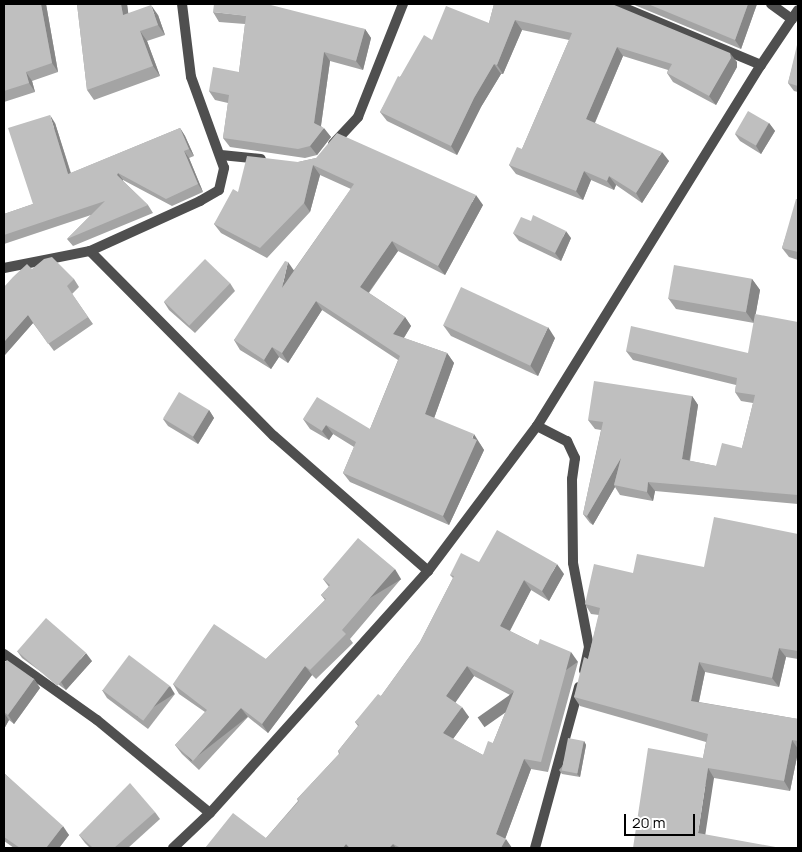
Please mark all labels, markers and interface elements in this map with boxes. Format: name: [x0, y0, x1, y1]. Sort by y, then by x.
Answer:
scale bar: [627, 804, 698, 836]
text: 20 m: [632, 812, 665, 833]

